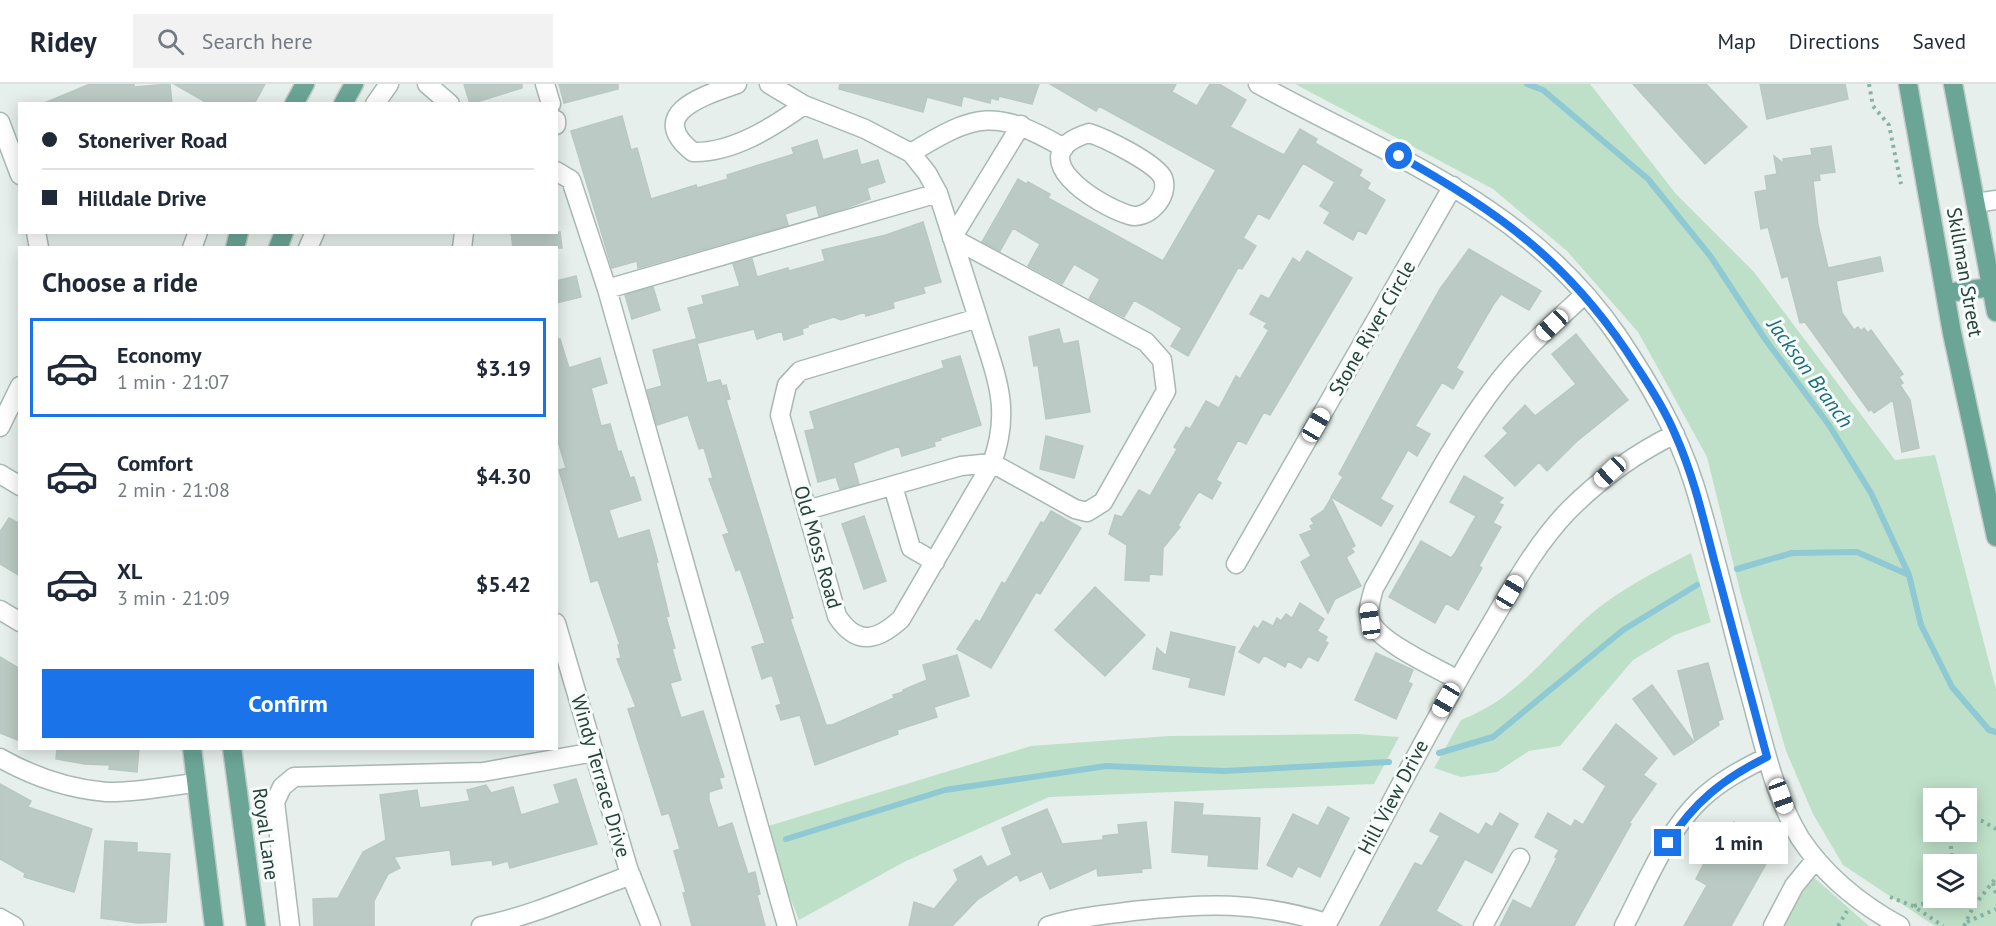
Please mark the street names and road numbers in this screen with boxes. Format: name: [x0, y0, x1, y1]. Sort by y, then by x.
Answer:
street label: Skillman Street: [1941, 205, 1989, 339]
street label: Stone River Circle: [1323, 256, 1421, 400]
street label: Old Moss Road: [788, 483, 848, 611]
street label: Windy Terrace Drive: [565, 692, 637, 860]
street label: Hill View Drive: [1352, 735, 1434, 859]
street label: Royal Lane: [247, 786, 285, 882]

